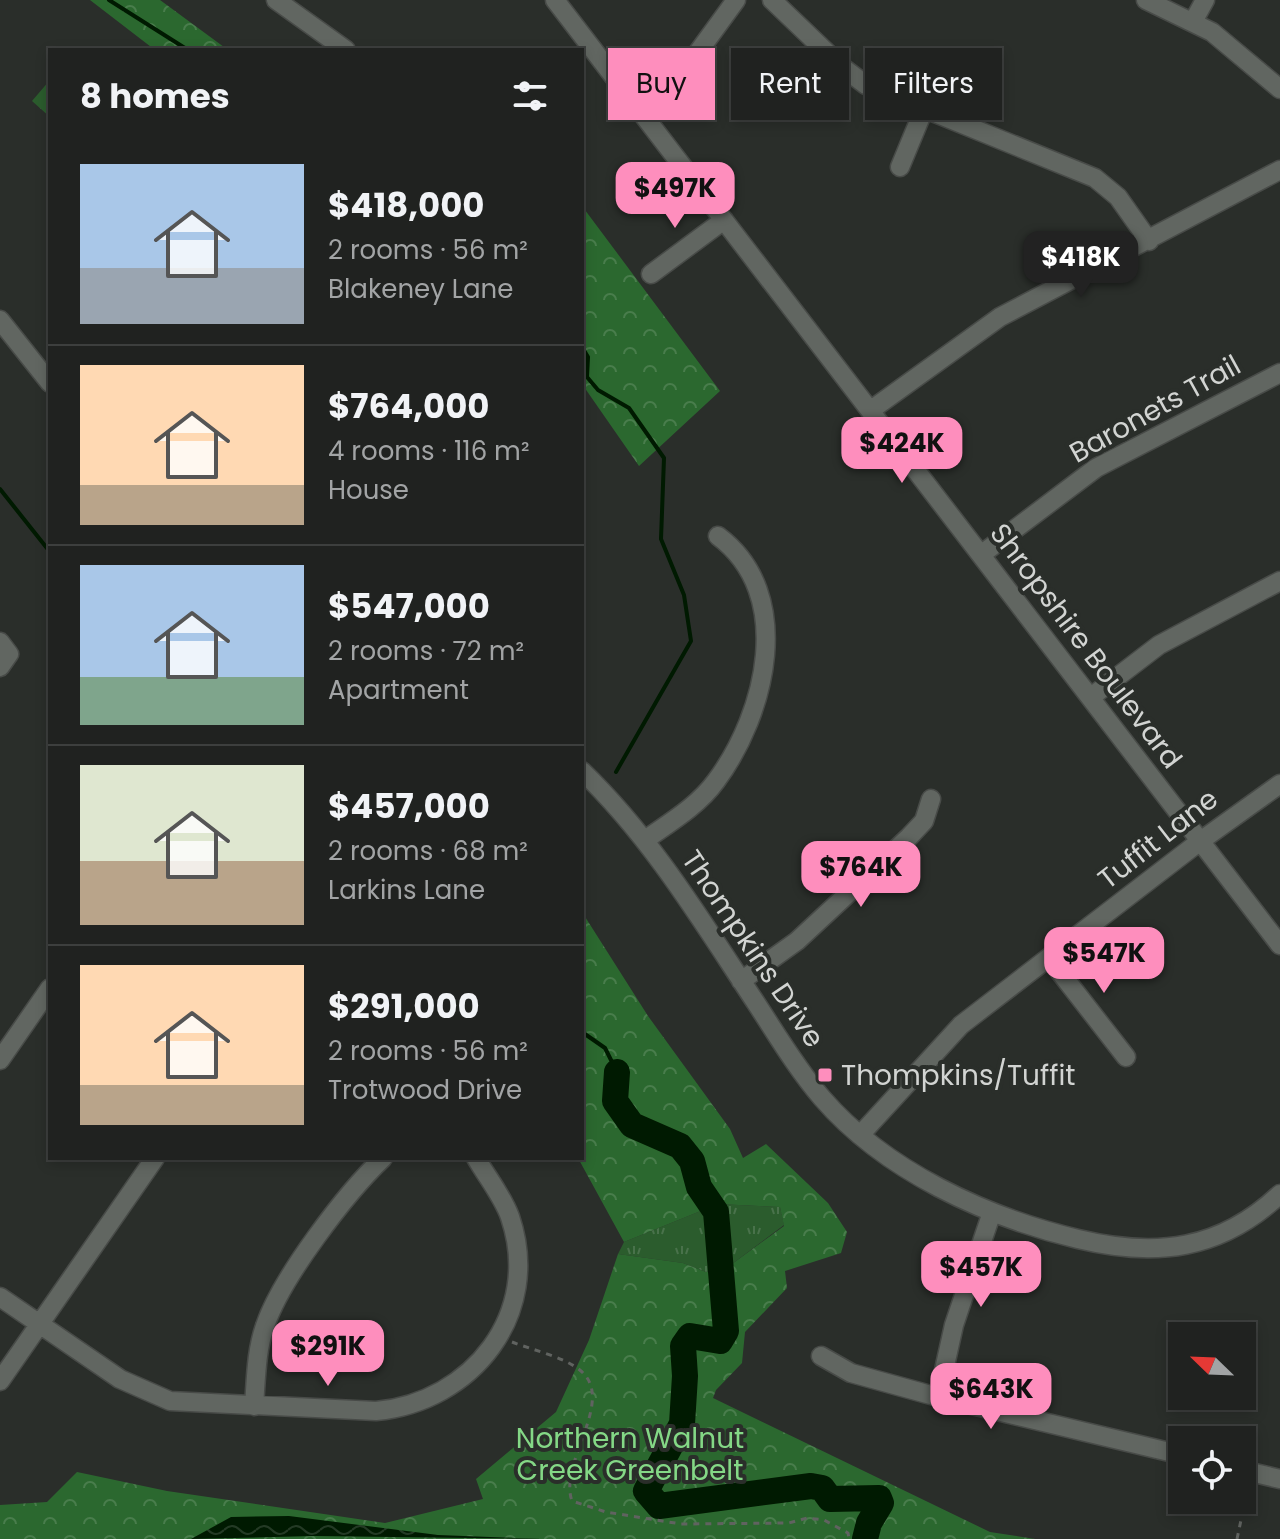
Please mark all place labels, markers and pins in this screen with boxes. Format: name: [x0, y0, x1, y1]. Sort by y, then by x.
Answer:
pin: $497K: [619, 162, 731, 230]
pin: $418K: [1025, 231, 1137, 299]
pin: $424K: [846, 417, 958, 485]
pin: $764K: [805, 841, 917, 909]
pin: $547K: [1048, 927, 1160, 995]
place label: Thompkins/Tuffit: [841, 1056, 1076, 1095]
marker: Thompkins/Tuffit: [816, 1066, 834, 1084]
pin: $457K: [925, 1241, 1037, 1309]
pin: $291K: [272, 1320, 384, 1388]
pin: $643K: [935, 1363, 1047, 1431]

